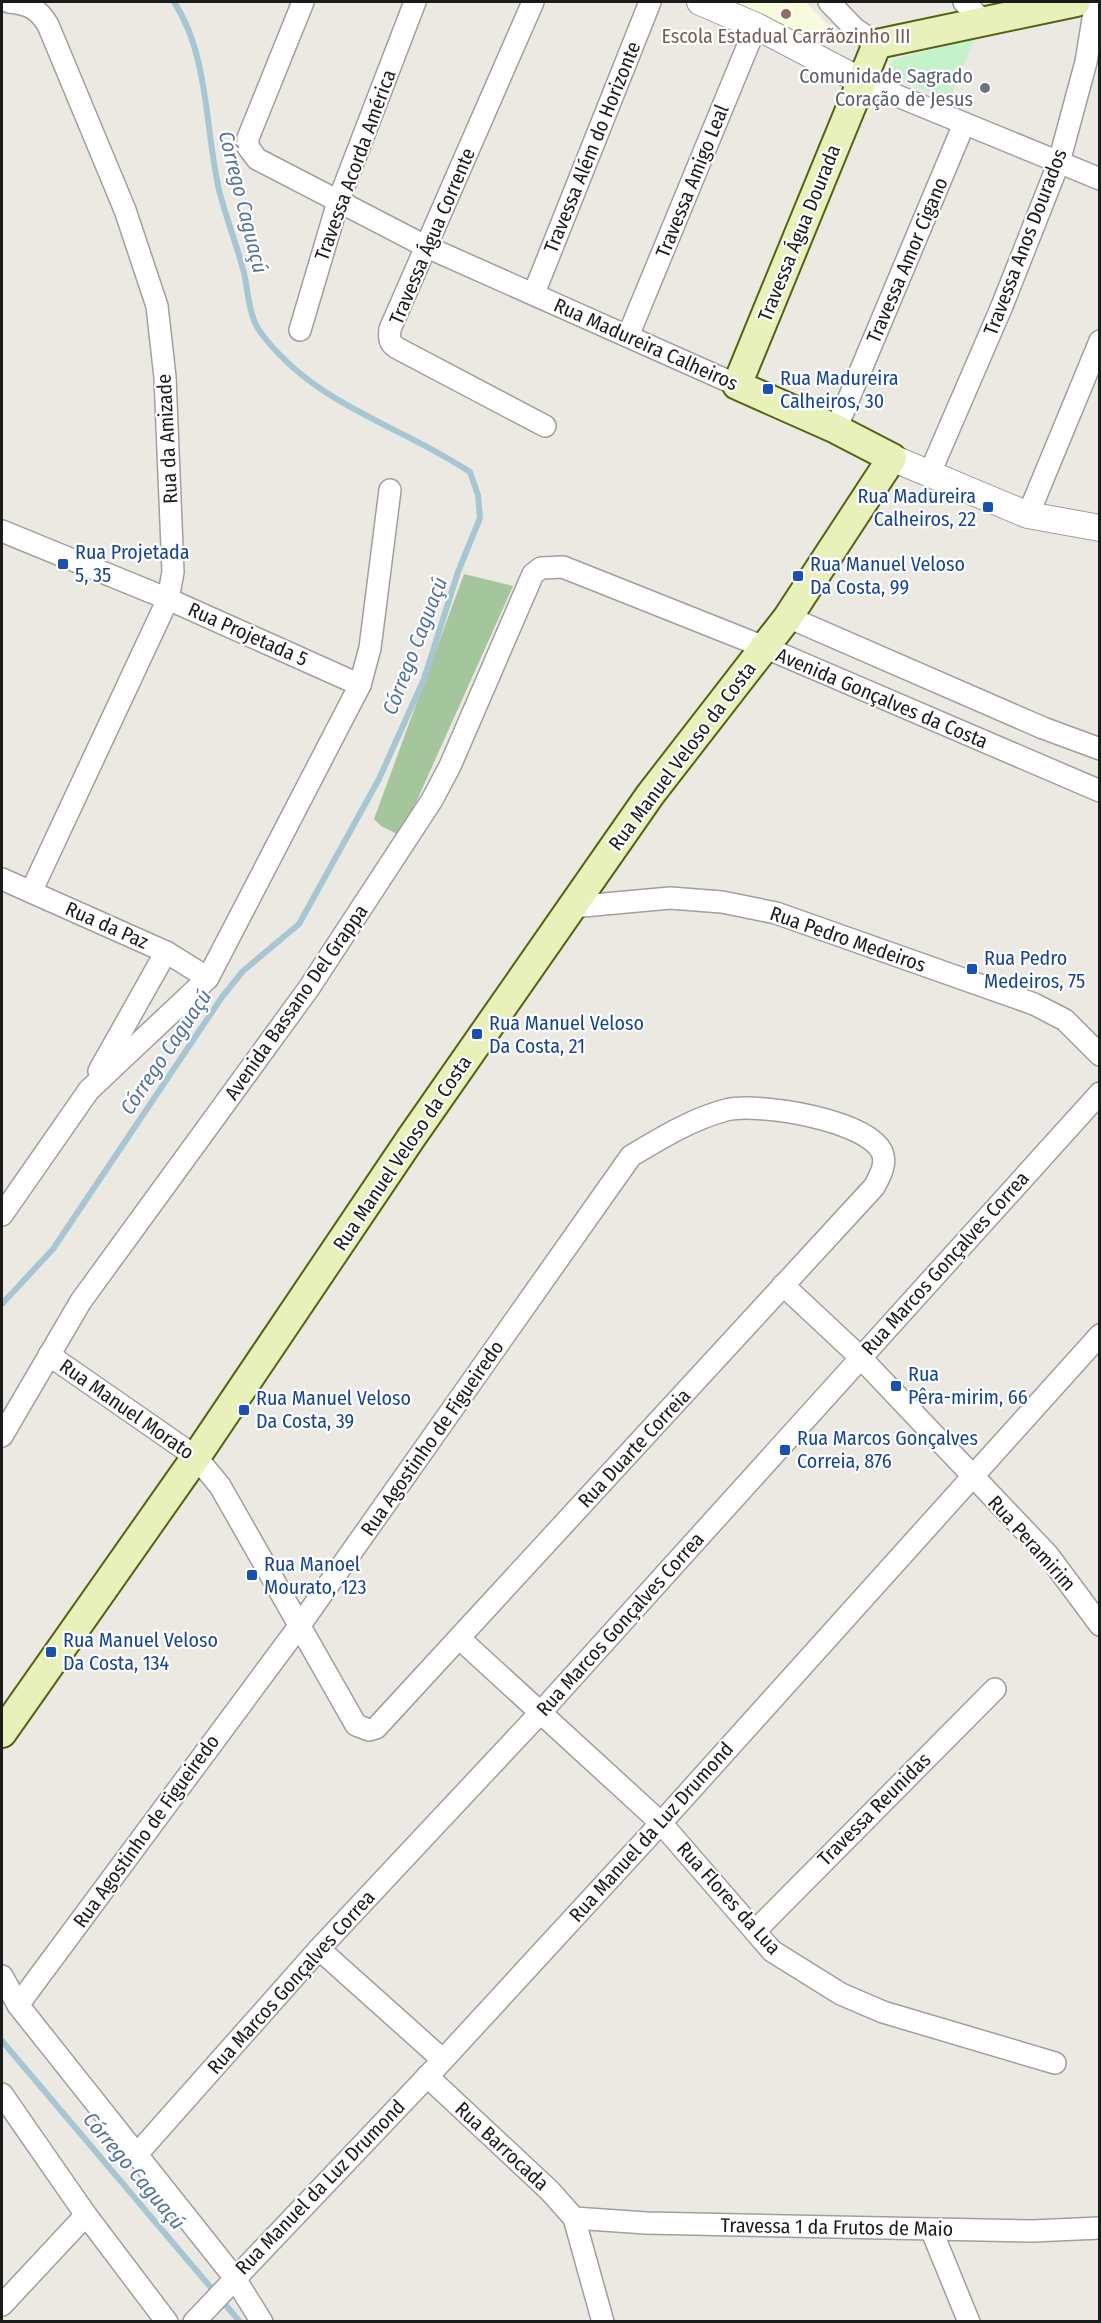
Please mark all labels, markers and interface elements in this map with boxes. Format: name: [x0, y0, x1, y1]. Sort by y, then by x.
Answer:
marker: Escola Estadual Carrãozinho III: [779, 7, 793, 21]
place label: Escola Estadual Carrãozinho III: [661, 24, 911, 48]
street label: Travessa Além do Horizonte: [539, 38, 645, 256]
place label: Comunidade Sagrado Coração de Jesus: [799, 64, 973, 111]
street label: Travessa Acorda América: [309, 66, 401, 264]
marker: Comunidade Sagrado Coração de Jesus: [978, 81, 992, 95]
street label: Travessa Amigo Leal: [650, 101, 734, 261]
water label: Córrego Caguaçú: [213, 128, 273, 276]
street label: Travessa Água Dourada: [753, 141, 845, 325]
street label: Travessa Água Corrente: [384, 144, 480, 328]
street label: Travessa Anos Dourados: [978, 145, 1072, 339]
street label: Travessa Amor Cigano: [861, 174, 953, 346]
street label: Rua Madureira Calheiros: [550, 293, 742, 395]
place label: Rua Madureira Calheiros, 30: [780, 366, 899, 413]
street label: Rua da Amizade: [152, 373, 182, 505]
marker: Rua Madureira Calheiros, 30: [761, 382, 775, 396]
place label: Rua Madureira Calheiros, 22: [857, 484, 976, 531]
marker: Rua Madureira Calheiros, 22: [981, 500, 995, 514]
place label: Rua Projetada 5, 35: [75, 540, 190, 587]
place label: Rua Manuel Veloso Da Costa, 99: [810, 552, 965, 599]
marker: Rua Projetada 5, 35: [56, 557, 70, 571]
marker: Rua Manuel Veloso Da Costa, 99: [791, 569, 805, 583]
water label: Córrego Caguaçú: [377, 573, 453, 719]
street label: Rua Projetada 5: [184, 597, 312, 671]
street label: Avenida Gonçalves da Costa: [772, 642, 992, 754]
street label: Rua Manuel Veloso da Costa: [603, 657, 761, 855]
street label: Rua da Paz: [62, 896, 152, 954]
street label: Avenida Bassano Del Grappa: [219, 900, 373, 1104]
street label: Rua Pedro Medeiros: [767, 901, 929, 977]
place label: Rua Pedro Medeiros, 75: [984, 946, 1085, 993]
marker: Rua Pedro Medeiros, 75: [965, 962, 979, 976]
water label: Córrego Caguaçú: [115, 984, 217, 1120]
place label: Rua Manuel Veloso Da Costa, 21: [489, 1011, 644, 1058]
marker: Rua Manuel Veloso Da Costa, 21: [470, 1027, 484, 1041]
street label: Rua Manuel Veloso da Costa: [328, 1051, 476, 1255]
street label: Rua Marcos Gonçalves Correa: [856, 1166, 1034, 1360]
street label: Rua Agostinho de Figueiredo: [355, 1336, 509, 1540]
street label: Rua Manuel Morato: [55, 1354, 199, 1464]
place label: Rua Pêra-mirim, 66: [908, 1362, 1028, 1409]
marker: Rua Pêra-mirim, 66: [889, 1379, 903, 1393]
street label: Rua Duarte Correia: [573, 1384, 695, 1512]
place label: Rua Manuel Veloso Da Costa, 39: [256, 1386, 411, 1433]
marker: Rua Manuel Veloso Da Costa, 39: [237, 1403, 251, 1417]
place label: Rua Marcos Gonçalves Correia, 876: [797, 1426, 978, 1473]
marker: Rua Marcos Gonçalves Correia, 876: [778, 1443, 792, 1457]
street label: Rua Peramirim: [983, 1491, 1081, 1595]
street label: Rua Marcos Gonçalves Correa: [531, 1527, 709, 1721]
place label: Rua Manoel Mourato, 123: [264, 1552, 366, 1599]
marker: Rua Manoel Mourato, 123: [245, 1568, 259, 1582]
place label: Rua Manuel Veloso Da Costa, 134: [63, 1628, 218, 1675]
marker: Rua Manuel Veloso Da Costa, 134: [44, 1645, 58, 1659]
street label: Rua Agostinho de Figueiredo: [68, 1730, 224, 1932]
street label: Rua Manuel da Luz Drumond: [564, 1737, 738, 1927]
street label: Travessa Reunidas: [813, 1748, 935, 1870]
street label: Rua Flores da Lua: [672, 1837, 786, 1959]
street label: Rua Marcos Gonçalves Correa: [202, 1885, 380, 2079]
street label: Rua Manuel da Luz Drumond: [230, 2095, 410, 2279]
street label: Rua Barrocada: [450, 2097, 554, 2195]
water label: Córrego Caguaçú: [77, 2107, 191, 2235]
street label: Travessa 1 da Frutos de Maio: [721, 2213, 953, 2241]

